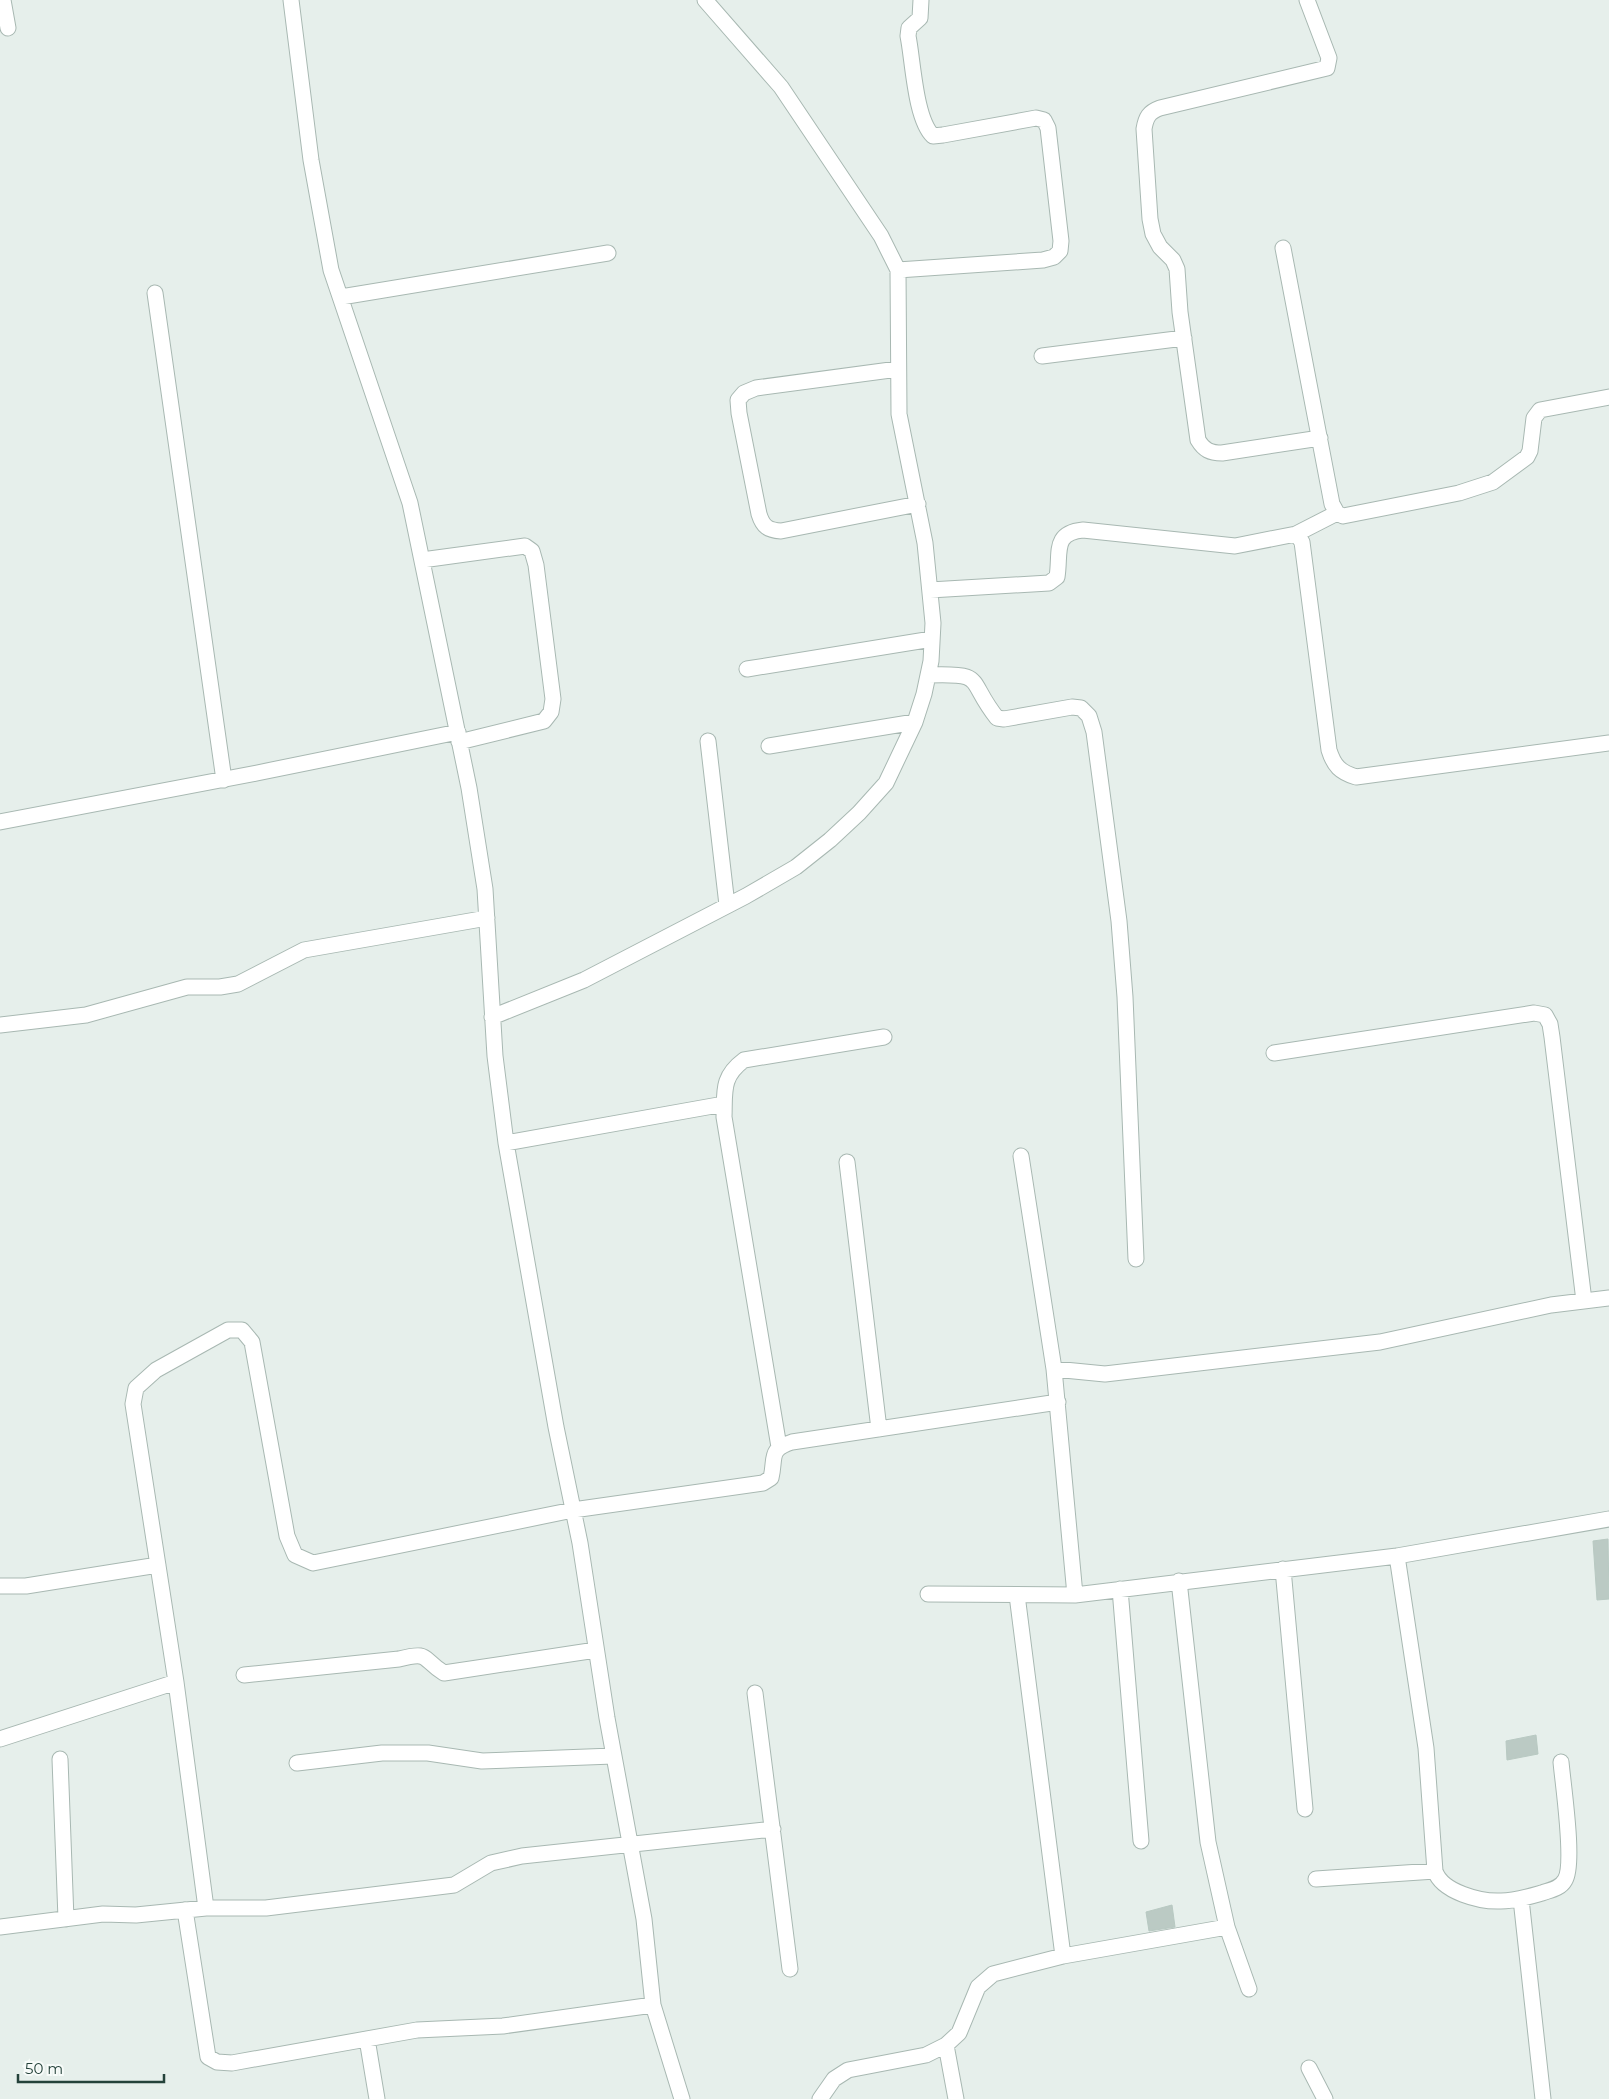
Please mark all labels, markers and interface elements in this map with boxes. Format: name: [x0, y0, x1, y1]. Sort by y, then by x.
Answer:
scale bar: [18, 2052, 164, 2084]
text: 50 m: [25, 2059, 63, 2078]

